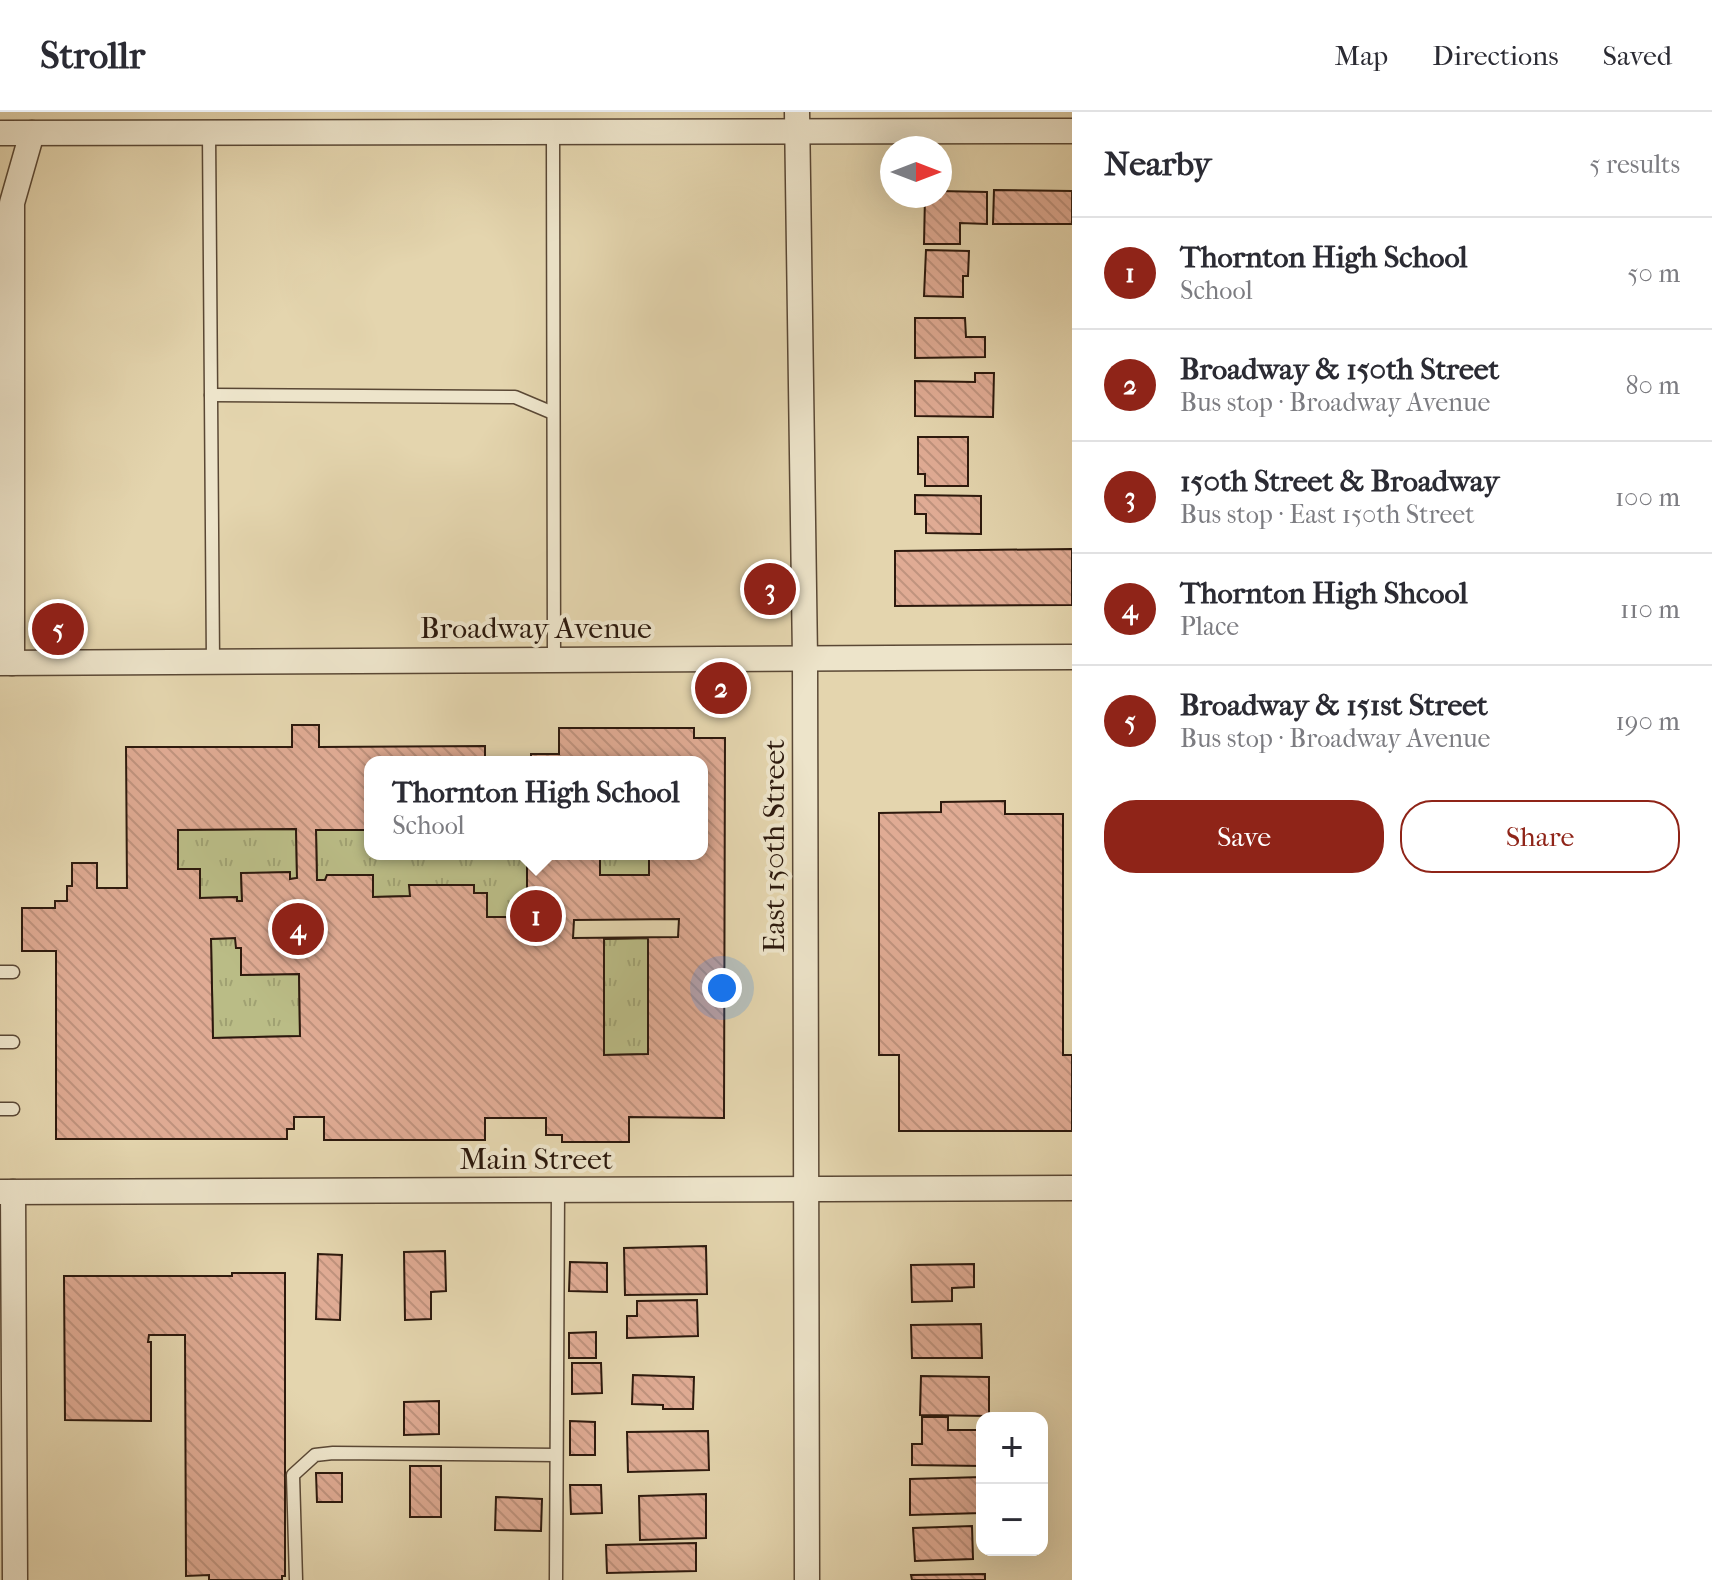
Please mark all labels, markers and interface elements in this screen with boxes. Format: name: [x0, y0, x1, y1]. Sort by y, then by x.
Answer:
text: Strollr: [40, 33, 145, 78]
text: Map: [1335, 39, 1388, 72]
text: Directions: [1432, 39, 1559, 72]
text: Saved: [1603, 39, 1672, 72]
north arrow: [880, 136, 952, 208]
text: Nearby: [1104, 144, 1211, 184]
text: 5 results: [1589, 149, 1680, 180]
text: Thornton High School: [1180, 240, 1468, 275]
text: 1: [1125, 258, 1135, 289]
text: 50 m: [1627, 258, 1680, 289]
text: School: [1180, 275, 1253, 306]
text: Broadway & 150th Street: [1180, 352, 1499, 387]
text: 2: [1123, 370, 1137, 401]
text: 80 m: [1625, 370, 1680, 401]
text: Bus stop · Broadway Avenue: [1180, 387, 1490, 418]
text: 150th Street & Broadway: [1180, 464, 1499, 499]
text: 3: [1125, 482, 1135, 513]
text: 100 m: [1615, 482, 1680, 513]
text: Bus stop · East 150th Street: [1180, 499, 1474, 530]
pin: 3: [744, 559, 796, 619]
text: Thornton High Shcool: [1180, 576, 1468, 611]
text: 4: [1122, 594, 1138, 625]
text: 110 m: [1620, 594, 1680, 625]
pin: 5: [32, 599, 84, 659]
street label: Broadway Avenue: [420, 611, 652, 646]
text: Place: [1180, 611, 1239, 642]
pin: 2: [695, 658, 747, 718]
text: Broadway & 151st Street: [1180, 688, 1488, 723]
text: 5: [1124, 706, 1136, 737]
text: 190 m: [1616, 706, 1680, 737]
text: Bus stop · Broadway Avenue: [1180, 723, 1490, 754]
street label: East 150th Street: [757, 739, 792, 953]
popup: [364, 756, 708, 860]
text: Thornton High School: [392, 775, 680, 810]
button: Save: [1104, 800, 1384, 873]
button: Share: [1400, 800, 1680, 873]
text: School: [392, 810, 465, 841]
pin: 1: [510, 886, 562, 946]
pin: 4: [272, 899, 324, 959]
your location: [702, 968, 742, 1008]
street label: Main Street: [459, 1142, 613, 1177]
map controls: [976, 1412, 1048, 1556]
button: +: [976, 1412, 1048, 1484]
button: −: [976, 1484, 1048, 1556]

